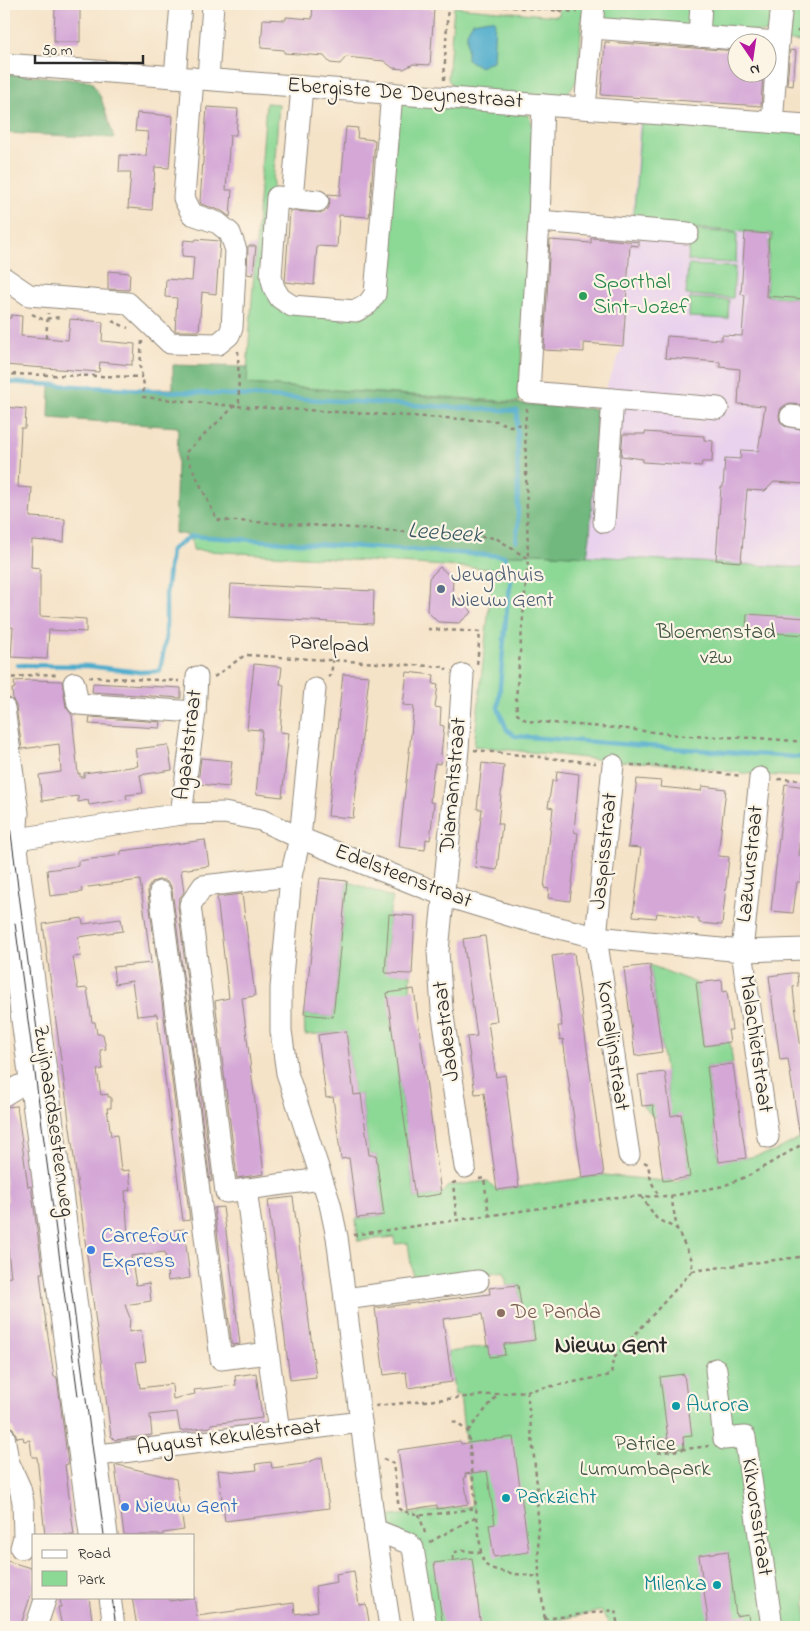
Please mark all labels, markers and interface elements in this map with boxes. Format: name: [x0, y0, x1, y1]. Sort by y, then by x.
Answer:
scale bar: [35, 32, 142, 64]
north arrow: [728, 32, 778, 82]
text: 50 m: [42, 40, 73, 62]
text: N: [748, 58, 762, 80]
street label: Ebergiste De Deynestraat: [286, 70, 525, 119]
place label: Sporthal Sint-Jozef: [593, 267, 690, 324]
marker: Sporthal Sint-Jozef: [577, 290, 589, 302]
water label: Leebeek: [406, 514, 485, 554]
place label: Jeugdhuis Nieuw Gent: [451, 560, 555, 617]
marker: Jeugdhuis Nieuw Gent: [435, 583, 447, 595]
park label: Bloemenstad vzw: [655, 617, 776, 674]
street label: Parelpad: [288, 627, 370, 663]
street label: Agaatstraat: [166, 687, 213, 802]
street label: Diamantstraat: [432, 715, 476, 855]
street label: Jaspisstraat: [583, 790, 627, 911]
street label: Lazuurstraat: [729, 803, 773, 924]
street label: Edelsteenstraat: [330, 836, 477, 918]
street label: Malachietstraat: [729, 973, 781, 1116]
street label: Jadestraat: [425, 978, 469, 1083]
street label: Kornalijnstraat: [587, 979, 637, 1114]
street label: Zwijnaardsesteenweg: [23, 1023, 82, 1219]
place label: Carrefour Express: [101, 1221, 188, 1278]
marker: Carrefour Express: [85, 1244, 97, 1256]
place label: De Panda: [510, 1297, 601, 1329]
marker: De Panda: [495, 1307, 507, 1319]
district label: Nieuw Gent: [555, 1329, 668, 1364]
place label: Aurora: [686, 1390, 749, 1422]
marker: Aurora: [670, 1400, 682, 1412]
street label: August Kekuléstraat: [135, 1411, 324, 1466]
park label: Patrice Lumumbapark: [579, 1429, 711, 1486]
street label: Kikvorsstraat: [732, 1456, 780, 1579]
place label: Parkzicht: [516, 1482, 597, 1514]
place label: Nieuw Gent: [135, 1491, 239, 1523]
marker: Parkzicht: [500, 1492, 512, 1504]
marker: Nieuw Gent: [119, 1501, 131, 1513]
legend: [32, 1534, 195, 1598]
text: Road: [78, 1543, 111, 1565]
text: Park: [78, 1569, 106, 1591]
place label: Milenka: [644, 1569, 707, 1601]
marker: Milenka: [711, 1579, 723, 1591]

